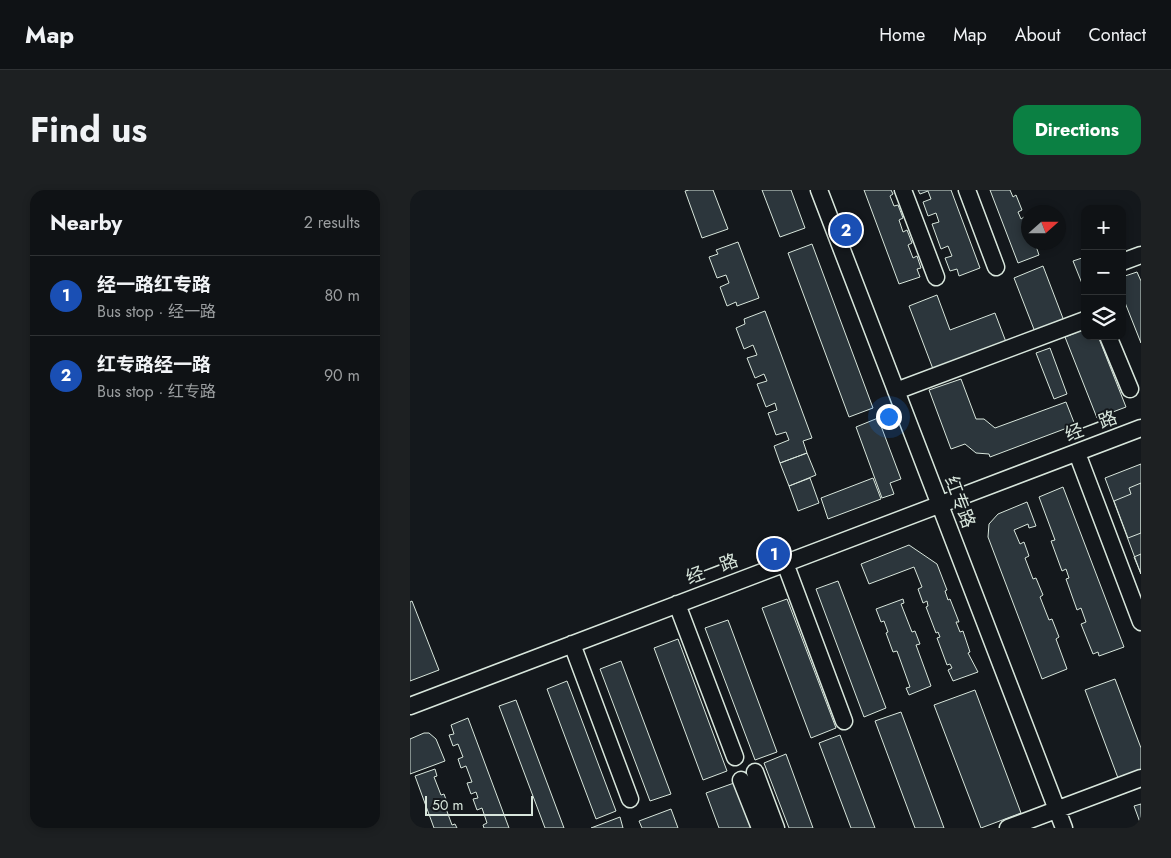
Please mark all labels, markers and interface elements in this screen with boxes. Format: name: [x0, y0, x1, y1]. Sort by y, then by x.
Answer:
text: Map: [25, 17, 74, 52]
text: Home: [879, 22, 925, 48]
text: Map: [953, 22, 987, 48]
text: About: [1015, 22, 1060, 48]
text: Contact: [1088, 22, 1146, 48]
text: Find us: [30, 105, 147, 155]
button: Directions: [1013, 105, 1141, 155]
north arrow: [1021, 205, 1066, 250]
map controls: [1081, 205, 1126, 340]
button: +: [1081, 205, 1126, 250]
text: Nearby: [50, 208, 122, 238]
text: 2 results: [304, 211, 360, 234]
pin: 2: [830, 211, 862, 249]
button: −: [1081, 250, 1126, 295]
text: 经一路红专路: [97, 271, 211, 298]
text: 1: [62, 284, 70, 307]
text: 80 m: [324, 284, 360, 307]
button: layers: [1081, 295, 1126, 340]
text: Bus stop · 经一路: [97, 300, 216, 323]
text: 红专路经一路: [97, 351, 211, 378]
text: 2: [61, 364, 71, 387]
text: 90 m: [324, 364, 360, 387]
text: Bus stop · 红专路: [97, 380, 216, 403]
your location: [876, 404, 902, 430]
street label: 经一路: [1061, 404, 1121, 448]
street label: 红专路: [938, 472, 982, 532]
pin: 1: [758, 535, 790, 573]
street label: 经一路: [682, 547, 742, 591]
scale bar: [425, 793, 532, 816]
text: 50 m: [432, 795, 463, 815]

